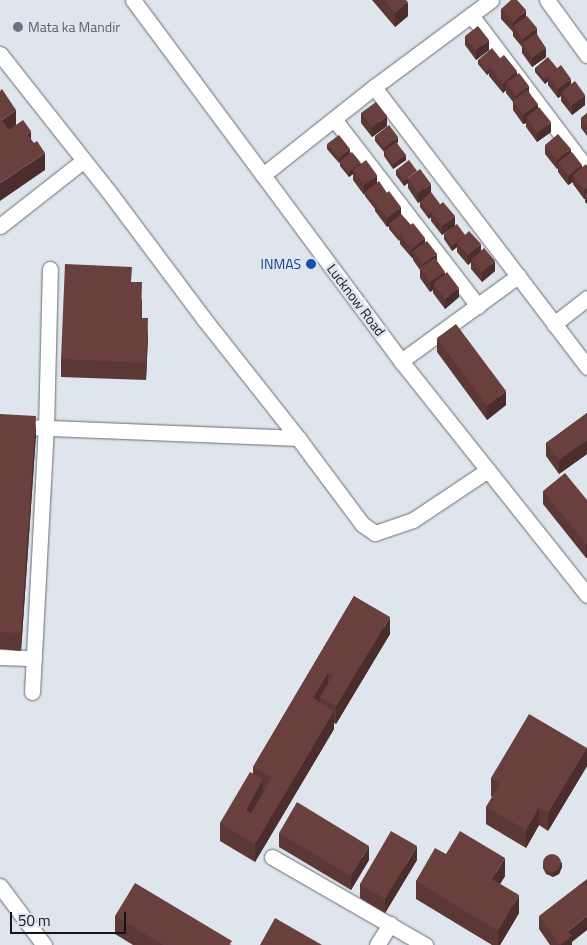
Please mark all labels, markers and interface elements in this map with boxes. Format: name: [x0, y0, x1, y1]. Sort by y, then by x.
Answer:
place label: Mata ka Mandir: [28, 19, 120, 35]
marker: Mata ka Mandir: [12, 21, 24, 33]
place label: INMAS: [260, 256, 301, 272]
marker: INMAS: [305, 258, 317, 270]
street label: Lucknow Road: [323, 261, 389, 339]
scale bar: [12, 902, 129, 934]
text: 50 m: [18, 909, 51, 932]

